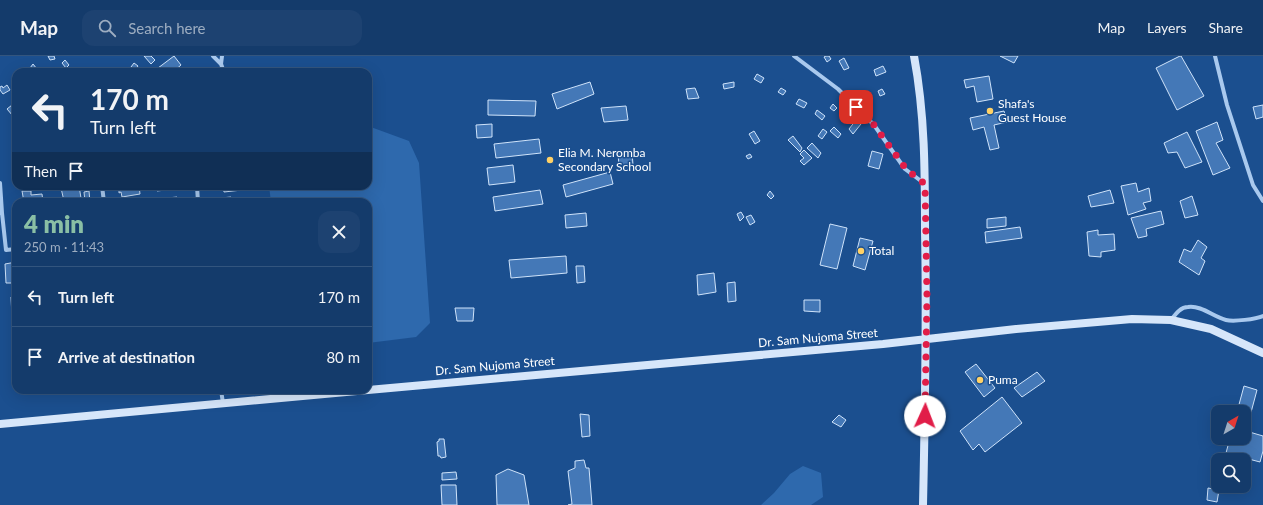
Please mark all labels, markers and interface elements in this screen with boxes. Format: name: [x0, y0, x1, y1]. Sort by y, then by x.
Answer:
search box: [82, 10, 362, 46]
text: Map: [20, 16, 58, 39]
icon: search: [96, 17, 118, 39]
text: Search here: [128, 19, 206, 37]
text: Map: [1097, 19, 1125, 36]
text: Layers: [1147, 19, 1187, 36]
text: Share: [1209, 19, 1243, 36]
text: 170 m: [90, 82, 169, 116]
icon: left: [24, 84, 76, 136]
pin: [839, 90, 873, 124]
icon: arrive: [845, 96, 867, 118]
place label: Shafa's Guest House: [998, 96, 1066, 125]
marker: Shafa's Guest House: [985, 106, 995, 116]
text: Turn left: [90, 116, 156, 138]
place label: Elia M. Neromba Secondary School: [558, 145, 651, 174]
marker: Elia M. Neromba Secondary School: [545, 155, 555, 165]
icon: arrive: [65, 160, 87, 182]
text: Then: [24, 162, 57, 180]
text: 4 min: [24, 209, 84, 238]
button: close: [318, 211, 360, 253]
text: 250 m · 11:43: [24, 239, 104, 255]
place label: Total: [869, 243, 894, 258]
marker: Total: [856, 246, 866, 256]
icon: left: [24, 286, 46, 308]
text: Turn left: [58, 288, 114, 306]
text: 170 m: [318, 288, 360, 306]
street label: Dr. Sam Nujoma Street: [757, 325, 879, 350]
icon: arrive: [24, 346, 46, 368]
text: Arrive at destination: [58, 348, 195, 366]
text: 80 m: [326, 348, 360, 366]
street label: Dr. Sam Nujoma Street: [434, 353, 556, 378]
place label: Puma: [988, 372, 1018, 387]
marker: Puma: [975, 375, 985, 385]
position arrow: [904, 395, 946, 437]
north arrow: [1211, 405, 1251, 445]
map controls: [1211, 405, 1251, 493]
button: search: [1211, 453, 1251, 493]

